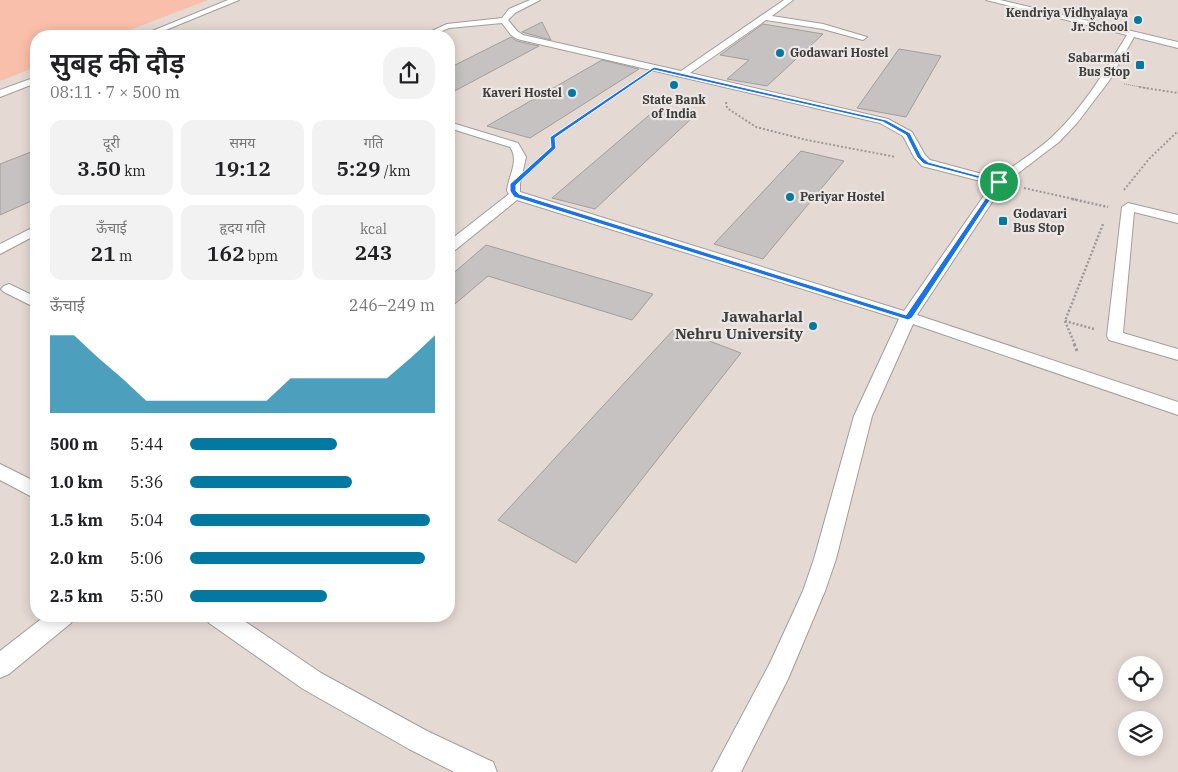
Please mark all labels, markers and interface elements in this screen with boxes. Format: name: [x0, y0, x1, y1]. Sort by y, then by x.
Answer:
place label: Kendriya Vidhyalaya Jr. School: [1006, 5, 1128, 34]
marker: Kendriya Vidhyalaya Jr. School: [1132, 14, 1144, 26]
text: सुबह की दौड़: [50, 44, 185, 81]
place label: Godawari Hostel: [790, 45, 888, 60]
button: share: [383, 47, 435, 99]
marker: Godawari Hostel: [774, 47, 786, 59]
place label: Sabarmati Bus Stop: [1068, 50, 1130, 79]
marker: Sabarmati Bus Stop: [1134, 59, 1146, 71]
marker: State Bank of India: [668, 79, 680, 91]
text: 08:11 · 7 × 500 m: [50, 82, 180, 102]
place label: Kaveri Hostel: [482, 85, 562, 100]
marker: Kaveri Hostel: [566, 87, 578, 99]
place label: State Bank of India: [642, 92, 706, 121]
text: दूरी: [103, 134, 120, 152]
text: समय: [230, 134, 255, 152]
text: गति: [364, 134, 383, 152]
text: 3.50: [77, 154, 121, 182]
text: 19:12: [214, 154, 271, 182]
text: 5:29: [337, 154, 381, 182]
pin: [978, 161, 1020, 203]
text: km: [121, 162, 146, 180]
text: /km: [381, 162, 410, 180]
icon: arrive: [985, 168, 1013, 196]
place label: Periyar Hostel: [800, 189, 885, 204]
marker: Periyar Hostel: [784, 191, 796, 203]
place label: Godavari Bus Stop: [1013, 206, 1067, 235]
marker: Godavari Bus Stop: [997, 215, 1009, 227]
text: ऊँचाई: [96, 219, 127, 237]
text: हृदय गति: [220, 219, 266, 237]
text: kcal: [360, 220, 387, 238]
text: 243: [355, 238, 392, 266]
text: 21: [91, 239, 116, 267]
text: 162: [207, 239, 245, 267]
text: m: [116, 247, 132, 265]
text: bpm: [245, 247, 278, 265]
text: ऊँचाई: [50, 295, 85, 315]
text: 246–249 m: [349, 295, 435, 315]
place label: Jawaharlal Nehru University: [675, 307, 803, 343]
marker: Jawaharlal Nehru University: [807, 320, 819, 332]
text: 500 m: [50, 434, 98, 454]
text: 5:44: [130, 434, 163, 454]
text: 1.0 km: [50, 472, 103, 492]
text: 5:36: [130, 472, 163, 492]
text: 1.5 km: [50, 510, 103, 530]
text: 5:04: [130, 510, 163, 530]
text: 2.0 km: [50, 548, 103, 568]
text: 5:06: [130, 548, 163, 568]
text: 2.5 km: [50, 586, 103, 606]
text: 5:50: [130, 586, 163, 606]
map controls: [1118, 656, 1163, 756]
button: locate: [1118, 656, 1163, 701]
button: layers: [1118, 711, 1163, 756]

